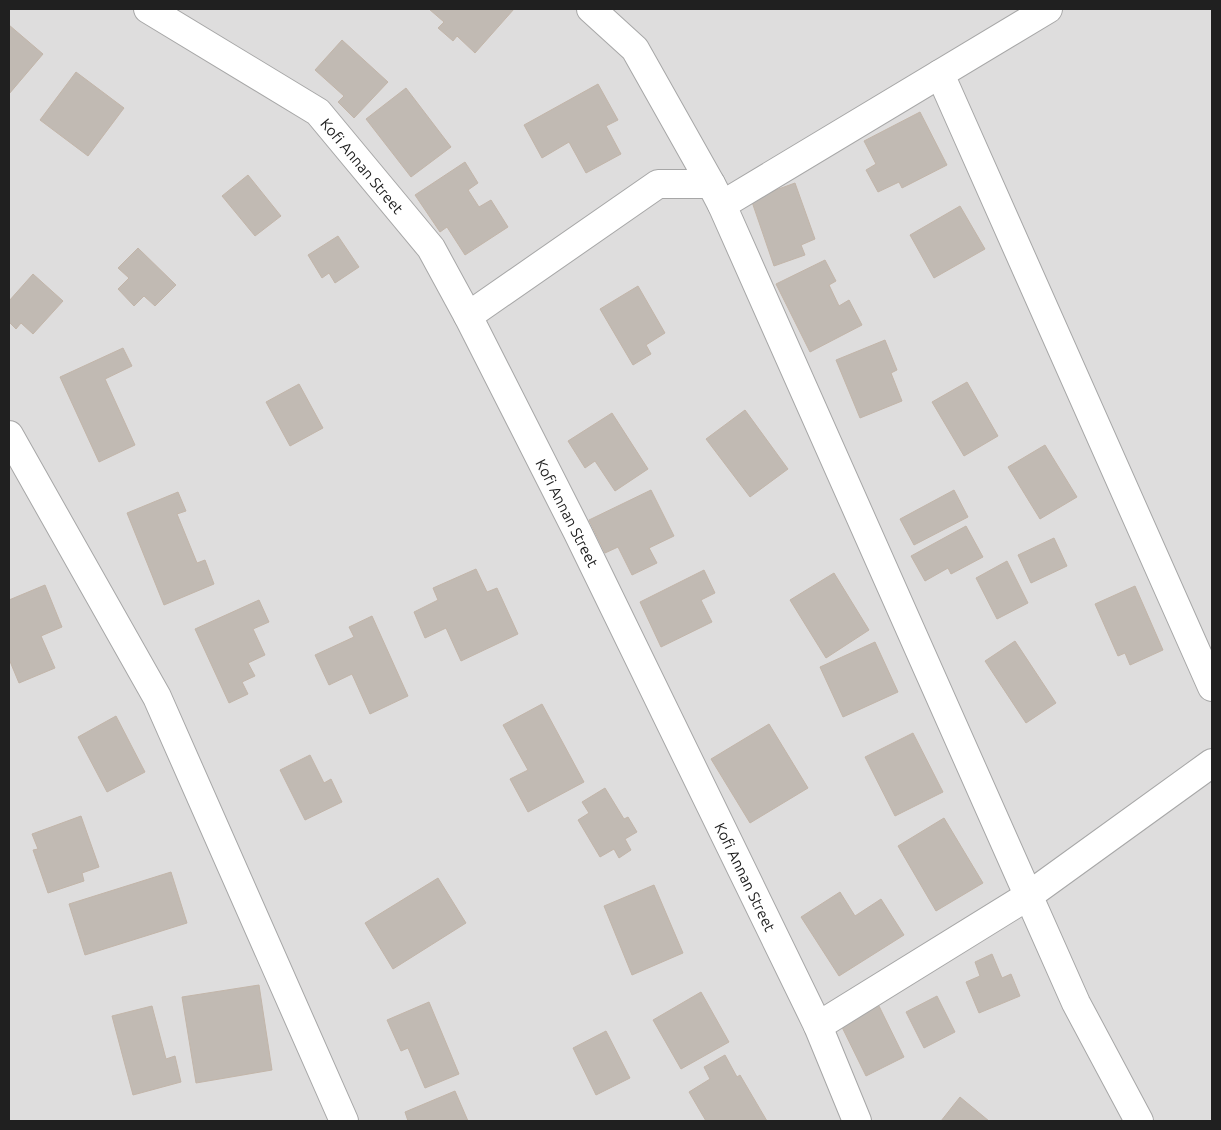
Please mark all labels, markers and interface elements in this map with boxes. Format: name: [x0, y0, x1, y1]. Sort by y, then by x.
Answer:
street label: Kofi Annan Street: [317, 115, 407, 217]
street label: Kofi Annan Street: [532, 456, 602, 570]
street label: Kofi Annan Street: [711, 820, 779, 934]

